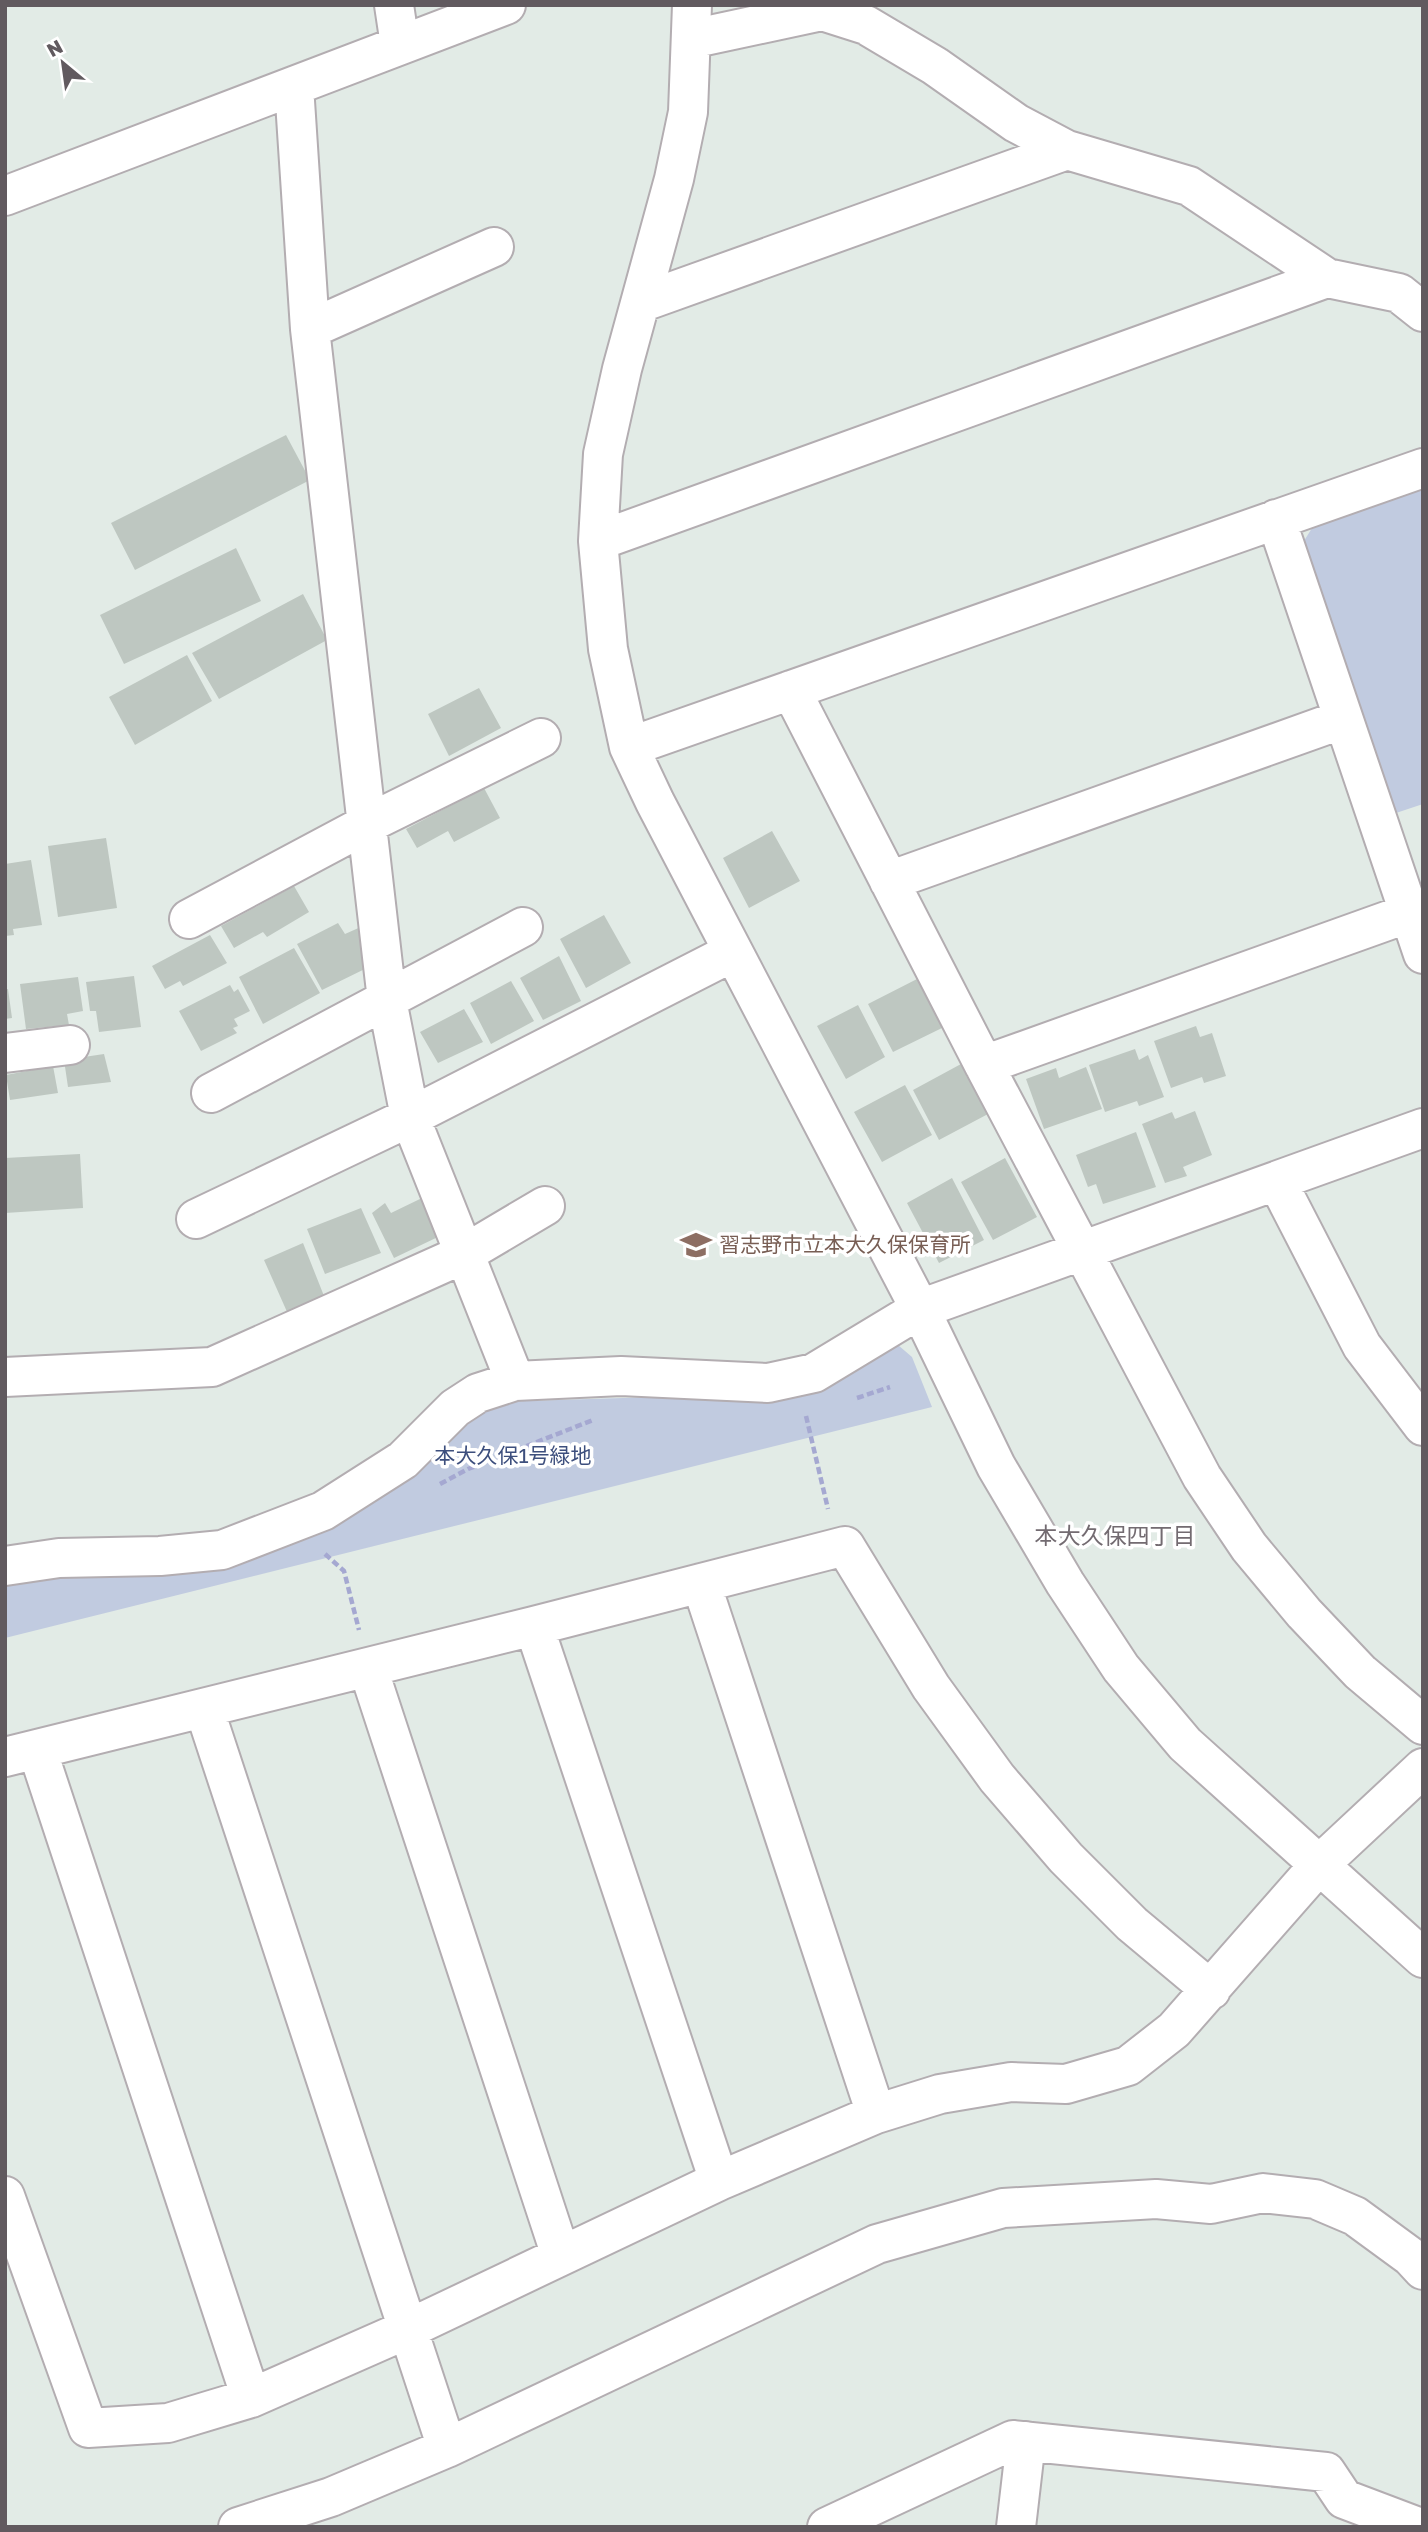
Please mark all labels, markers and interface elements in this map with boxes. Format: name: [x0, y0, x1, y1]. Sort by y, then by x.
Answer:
north arrow: [28, 28, 98, 98]
text: N: [43, 34, 66, 61]
school or university icon: 習志野市立本大久保保育所: [679, 1228, 713, 1262]
place label: 習志野市立本大久保保育所: [719, 1231, 971, 1257]
park label: 本大久保1号緑地: [434, 1442, 592, 1468]
district label: 本大久保四丁目: [1035, 1521, 1196, 1549]

